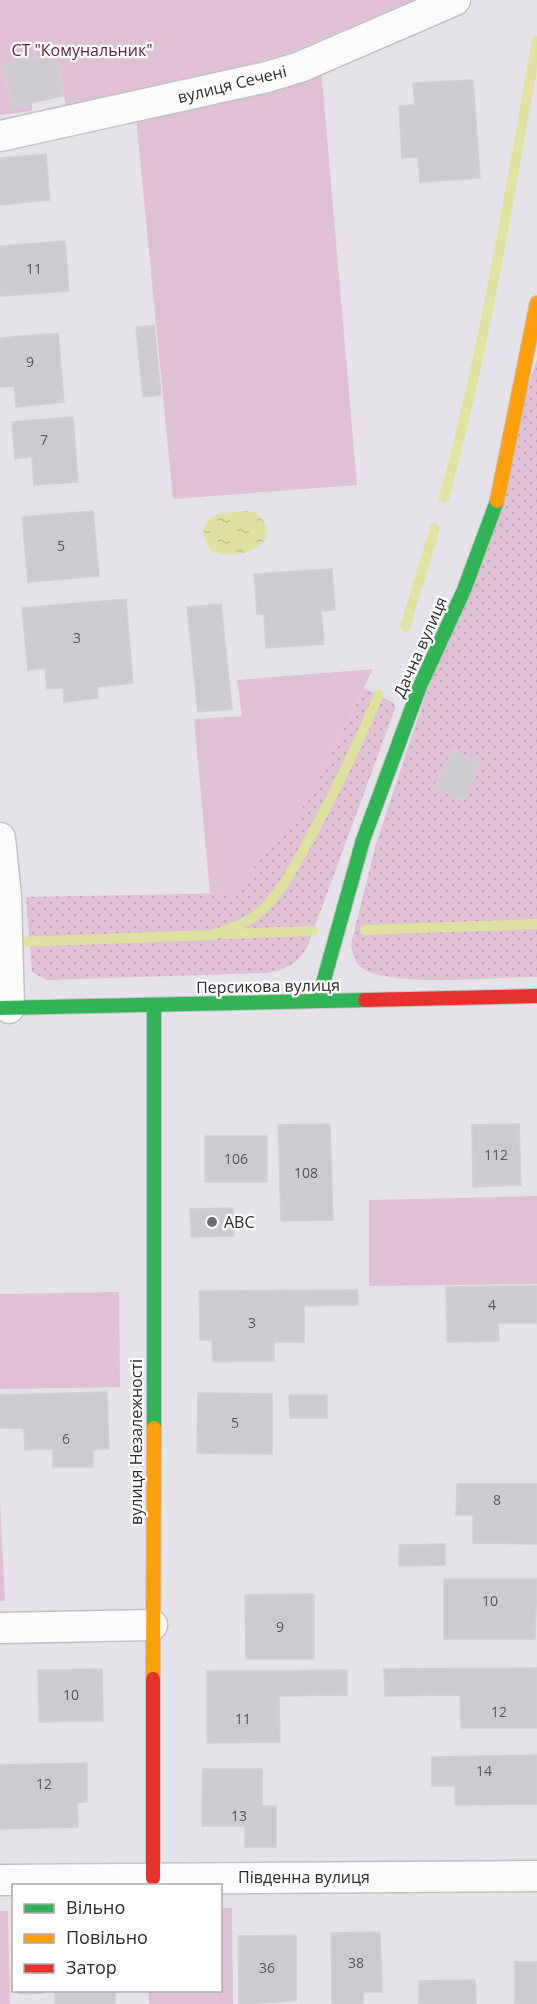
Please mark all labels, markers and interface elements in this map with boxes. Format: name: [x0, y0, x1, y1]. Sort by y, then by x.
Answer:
park label: СТ "Комунальник": [11, 39, 153, 61]
street label: вулиця Сечені: [175, 60, 289, 108]
house number: 11: [26, 259, 42, 278]
house number: 9: [26, 352, 34, 371]
house number: 7: [40, 430, 48, 449]
house number: 5: [57, 536, 65, 555]
street label: Дачна вулиця: [388, 593, 452, 701]
house number: 3: [73, 628, 81, 647]
street label: Персикова вулиця: [196, 974, 340, 998]
house number: 112: [484, 1145, 508, 1164]
house number: 106: [224, 1149, 248, 1168]
house number: 108: [294, 1163, 318, 1182]
place label: ABC: [224, 1211, 255, 1233]
marker: ABC: [205, 1215, 219, 1229]
house number: 4: [488, 1295, 496, 1314]
house number: 3: [248, 1313, 256, 1332]
street label: вулиця Незалежності: [125, 1359, 147, 1525]
house number: 5: [231, 1413, 239, 1432]
house number: 6: [62, 1429, 70, 1448]
house number: 8: [493, 1490, 501, 1509]
house number: 10: [482, 1591, 498, 1610]
house number: 9: [276, 1617, 284, 1636]
house number: 10: [63, 1685, 79, 1704]
house number: 12: [491, 1702, 507, 1721]
house number: 11: [235, 1709, 251, 1728]
house number: 14: [476, 1761, 492, 1780]
house number: 12: [36, 1774, 52, 1793]
house number: 13: [231, 1806, 247, 1825]
street label: Південна вулиця: [238, 1866, 370, 1888]
legend: [12, 1884, 222, 1992]
text: Вільно: [66, 1895, 125, 1919]
text: Повільно: [66, 1925, 148, 1949]
house number: 38: [348, 1953, 364, 1972]
text: Затор: [66, 1955, 117, 1979]
house number: 36: [259, 1958, 275, 1977]

